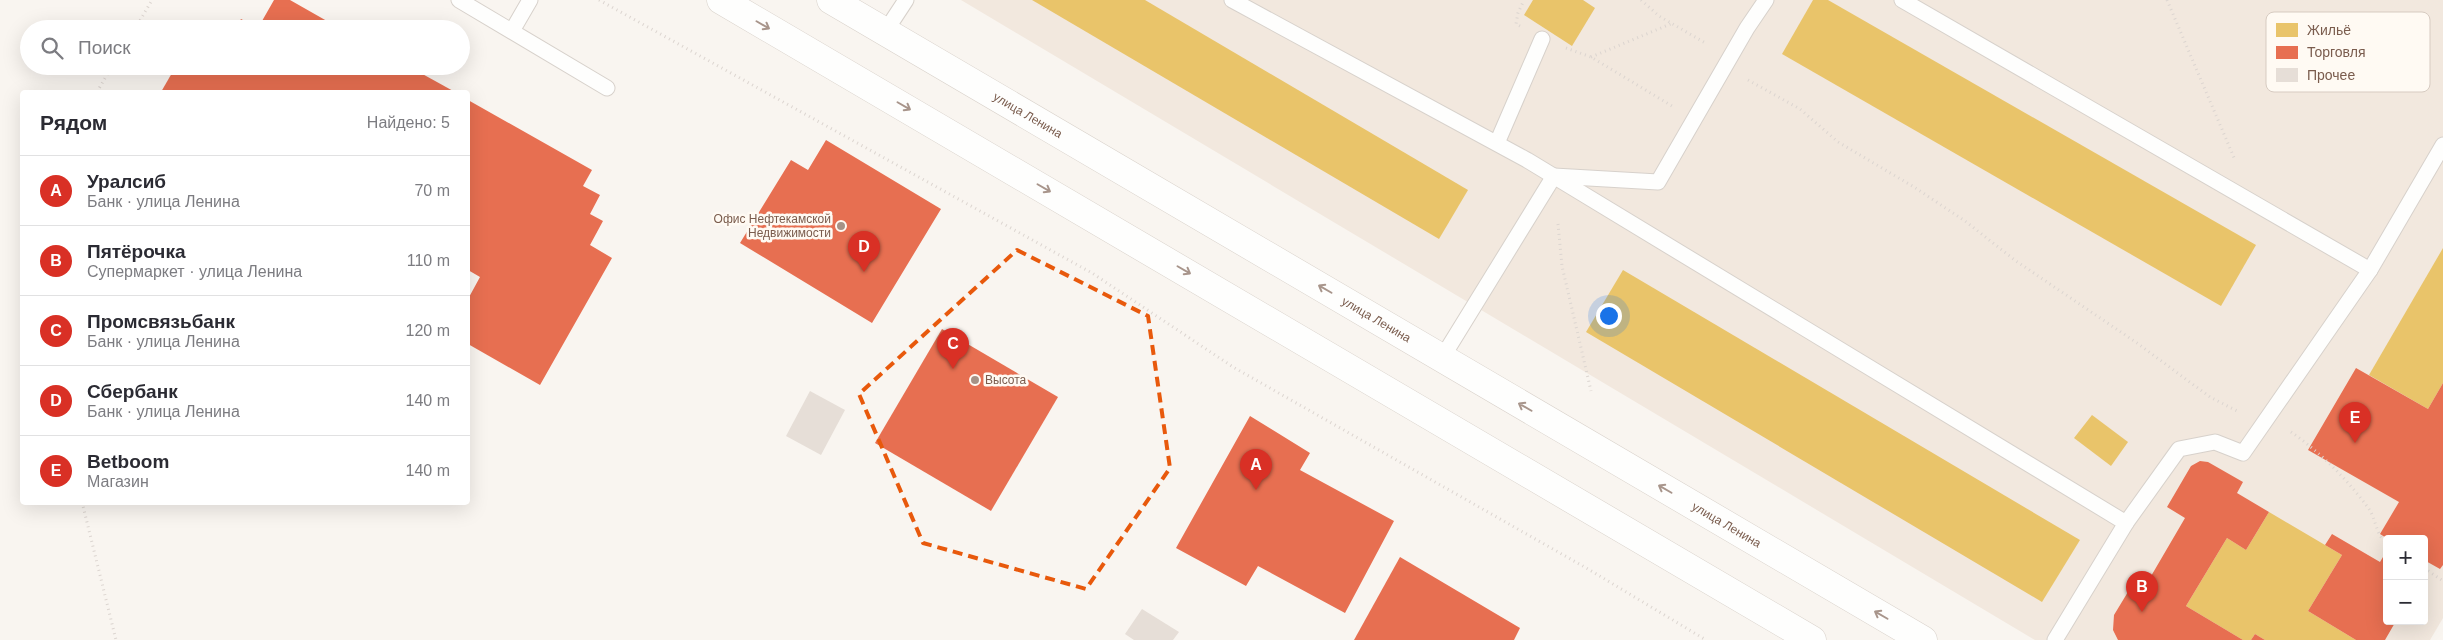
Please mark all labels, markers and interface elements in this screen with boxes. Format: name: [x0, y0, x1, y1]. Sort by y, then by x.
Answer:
legend: [2266, 12, 2430, 92]
search box: [20, 20, 470, 75]
one-way arrow: [756, 20, 770, 30]
text: Жильё: [2307, 22, 2351, 38]
icon: search: [38, 34, 66, 62]
text: Поиск: [78, 37, 131, 58]
text: Торговля: [2307, 44, 2365, 60]
text: Прочее: [2307, 67, 2355, 83]
street label: улица Ленина: [991, 90, 1065, 141]
one-way arrow: [896, 102, 910, 112]
text: Рядом: [40, 111, 107, 134]
text: Найдено: 5: [367, 114, 450, 131]
text: Уралсиб: [87, 171, 166, 192]
text: A: [50, 182, 62, 199]
text: 70 m: [414, 182, 450, 199]
one-way arrow: [1036, 184, 1051, 194]
text: Банк · улица Ленина: [87, 193, 240, 210]
place label: Офис Нефтекамской Недвижимости: [714, 212, 831, 240]
marker: Офис Нефтекамской Недвижимости: [835, 220, 847, 232]
pin: D: [848, 231, 880, 272]
text: Пятёрочка: [87, 241, 185, 262]
text: B: [50, 252, 62, 269]
text: 110 m: [407, 252, 450, 269]
text: Супермаркет · улица Ленина: [87, 263, 302, 280]
one-way arrow: [1177, 266, 1191, 276]
one-way arrow: [1318, 284, 1332, 294]
street label: улица Ленина: [1339, 294, 1414, 345]
your location: [1596, 303, 1622, 329]
text: Промсвязьбанк: [87, 311, 235, 332]
text: C: [50, 322, 62, 339]
text: 120 m: [406, 322, 450, 339]
pin: C: [937, 328, 969, 369]
text: Банк · улица Ленина: [87, 333, 240, 350]
place label: Высота: [985, 373, 1027, 387]
marker: Высота: [969, 374, 981, 386]
text: Сбербанк: [87, 381, 178, 402]
text: D: [50, 392, 62, 409]
text: 140 m: [406, 392, 450, 409]
one-way arrow: [1519, 401, 1533, 411]
pin: E: [2339, 402, 2371, 443]
text: Банк · улица Ленина: [87, 403, 240, 420]
pin: A: [1240, 449, 1272, 490]
text: Betboom: [87, 451, 169, 472]
text: E: [51, 462, 61, 479]
text: 140 m: [406, 462, 450, 479]
text: Магазин: [87, 473, 149, 490]
one-way arrow: [1658, 484, 1673, 494]
street label: улица Ленина: [1690, 499, 1764, 551]
map controls: [2383, 535, 2428, 625]
button: +: [2383, 535, 2428, 580]
pin: B: [2126, 571, 2158, 612]
button: −: [2383, 580, 2428, 625]
one-way arrow: [1875, 610, 1889, 620]

